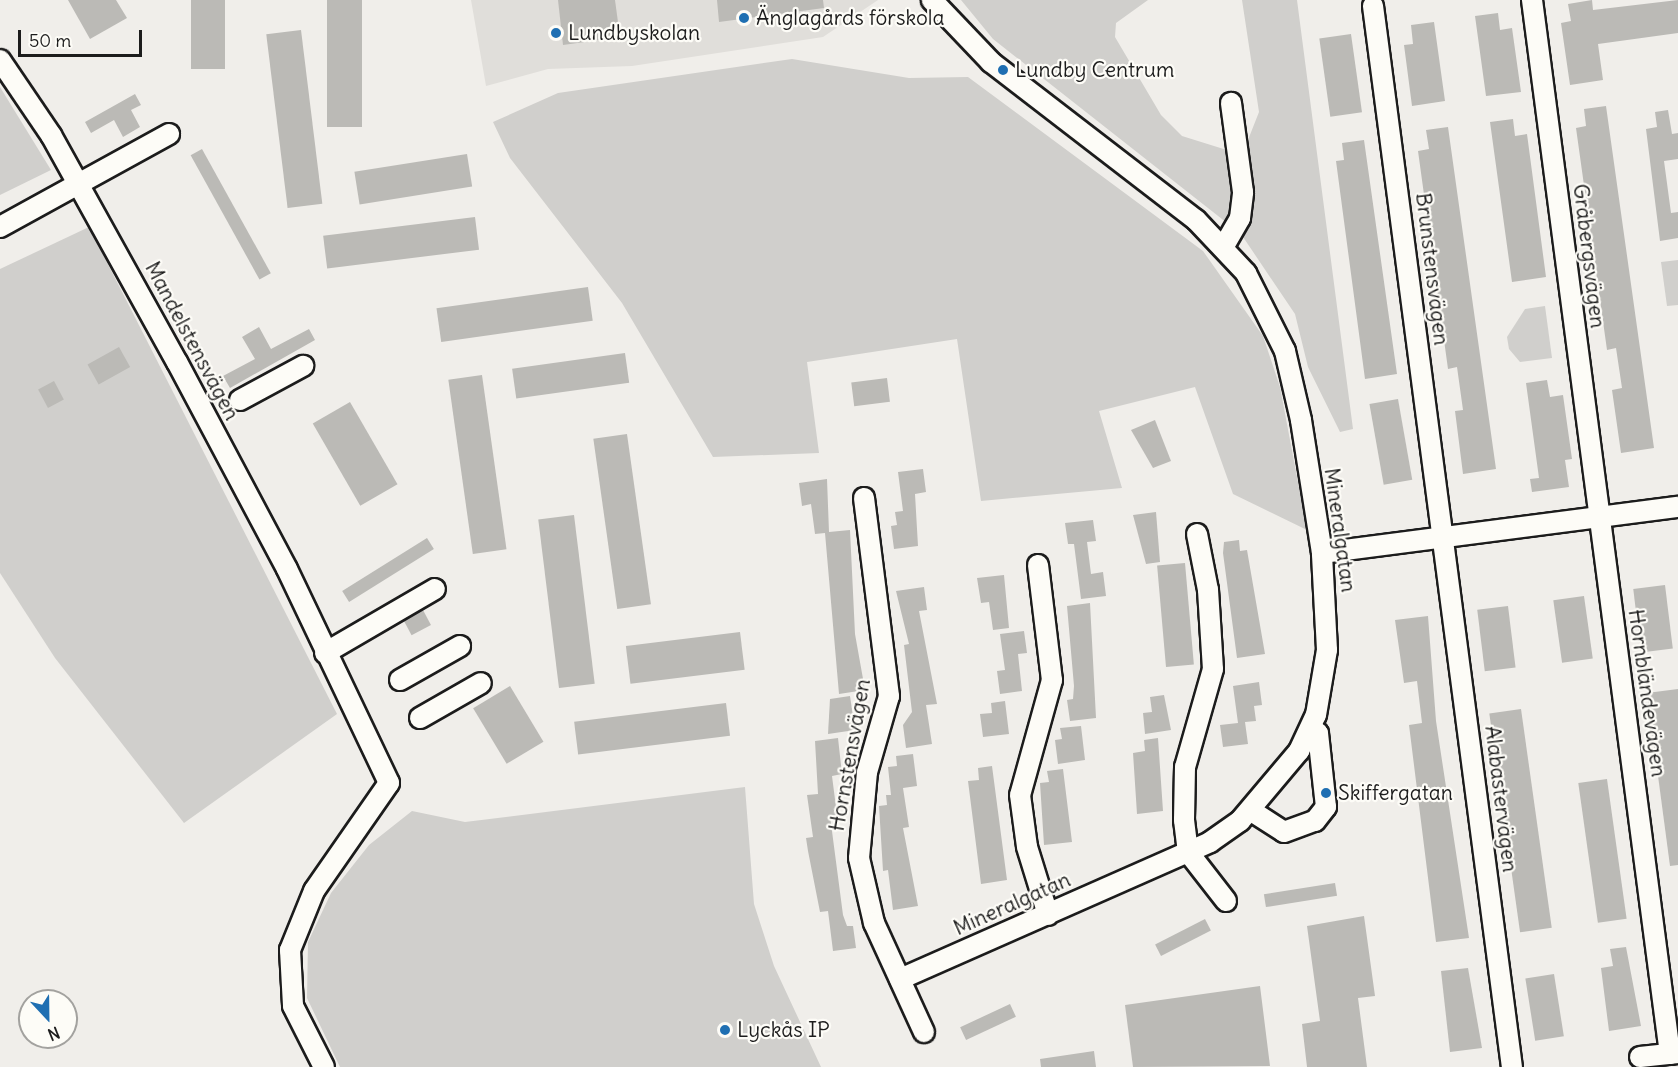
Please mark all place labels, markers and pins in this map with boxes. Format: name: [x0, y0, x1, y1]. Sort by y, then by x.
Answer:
place label: Änglagårds förskola: [756, 5, 945, 31]
marker: Änglagårds förskola: [737, 11, 751, 25]
place label: Lundbyskolan: [568, 20, 700, 46]
marker: Lundbyskolan: [549, 26, 563, 40]
place label: Lundby Centrum: [1015, 57, 1174, 83]
marker: Lundby Centrum: [996, 63, 1010, 77]
place label: Skiffergatan: [1338, 780, 1453, 806]
marker: Skiffergatan: [1319, 786, 1333, 800]
place label: Lyckås IP: [737, 1017, 830, 1043]
marker: Lyckås IP: [718, 1023, 732, 1037]

